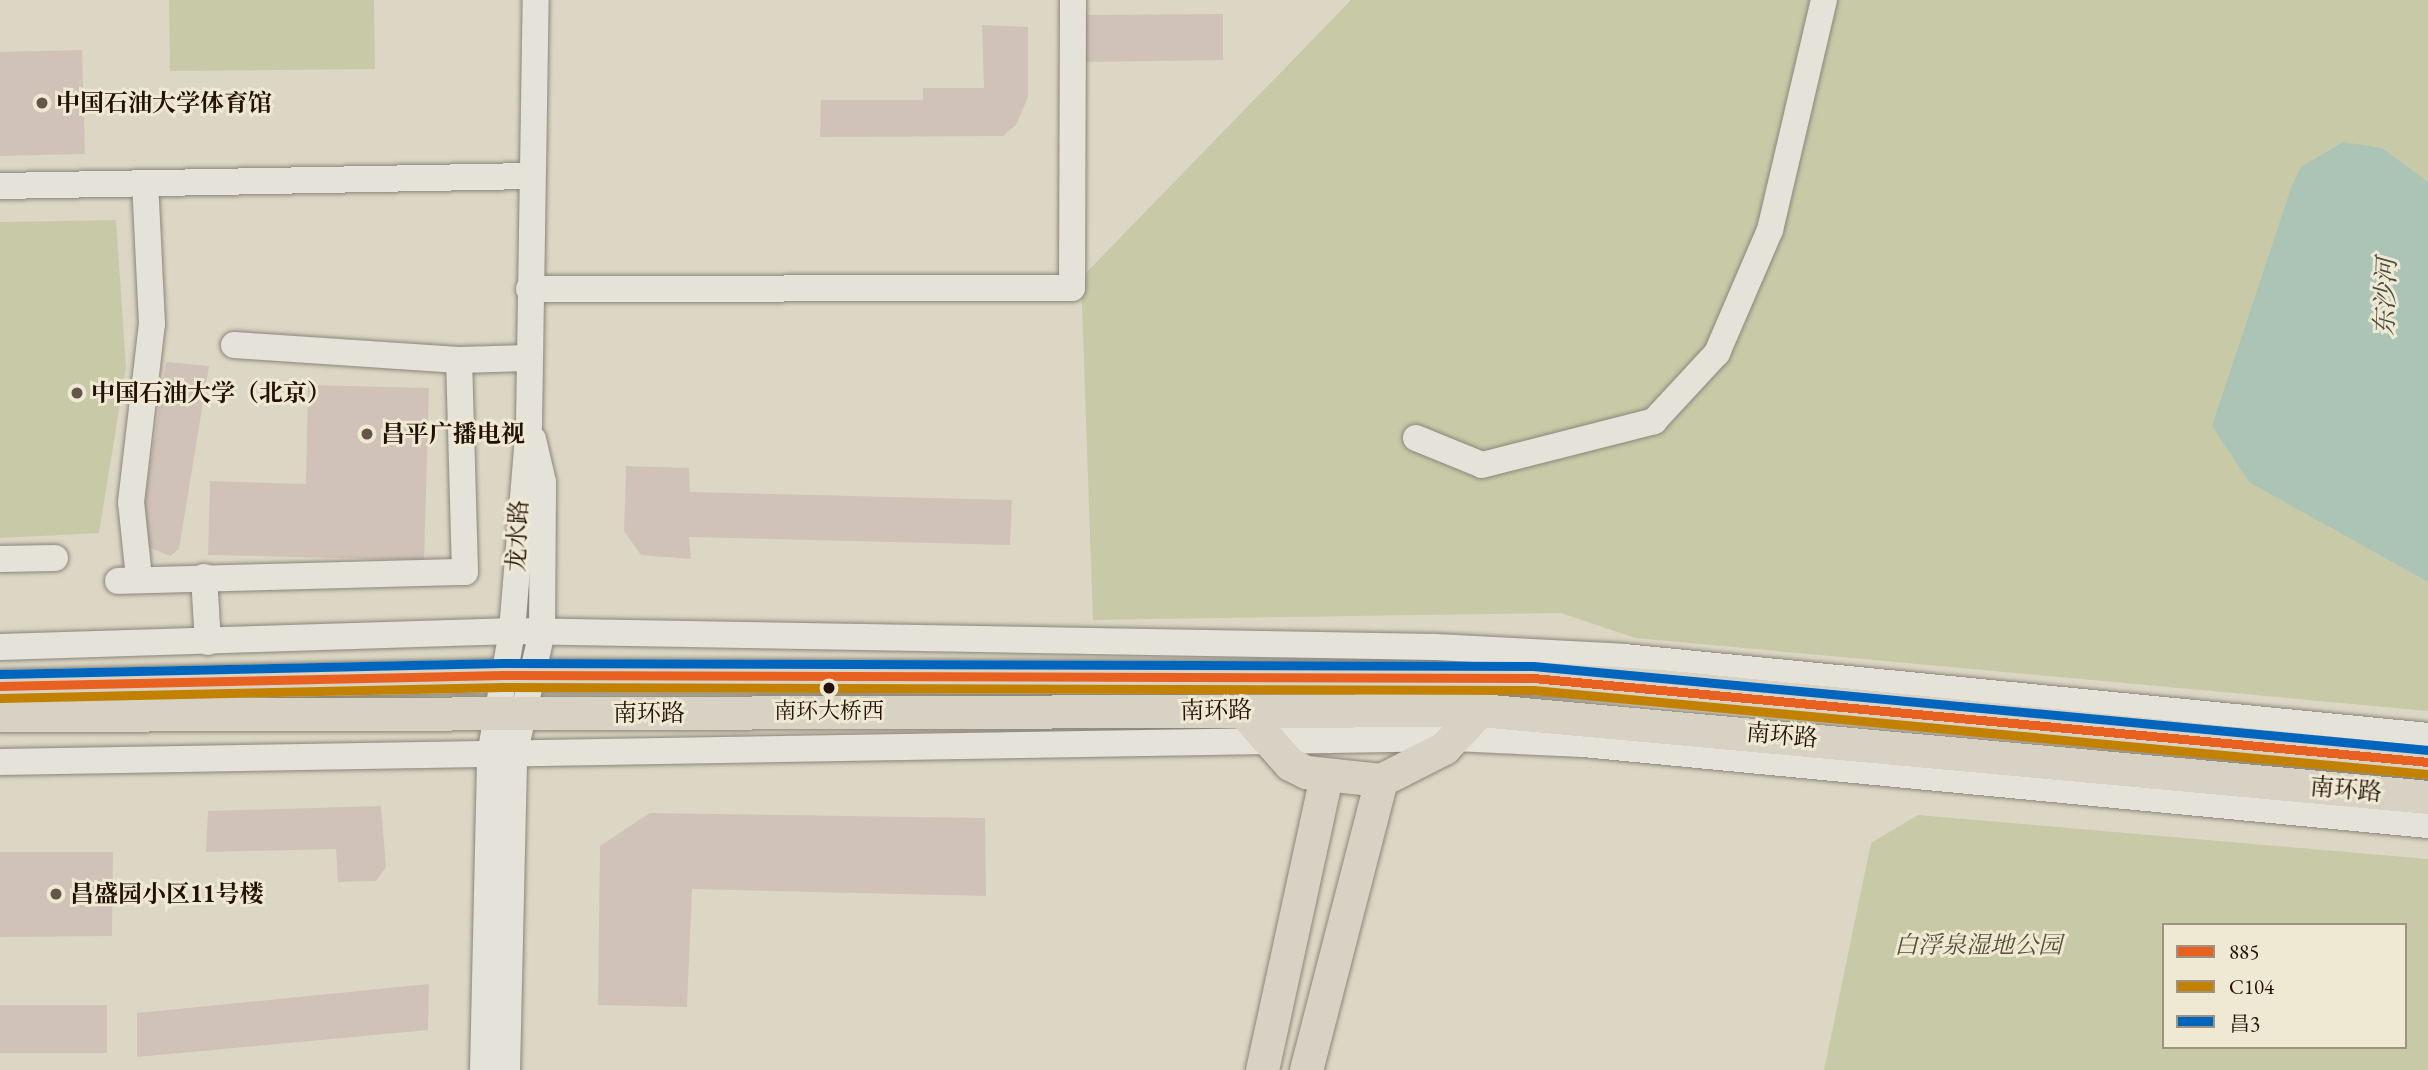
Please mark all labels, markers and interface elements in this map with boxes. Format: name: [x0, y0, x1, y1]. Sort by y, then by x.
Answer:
place label: 中国石油大学体育馆: [56, 89, 272, 117]
marker: 中国石油大学体育馆: [34, 95, 50, 111]
water label: 东沙河: [2369, 257, 2403, 337]
place label: 中国石油大学（北京）: [91, 379, 331, 407]
marker: 中国石油大学（北京）: [69, 385, 85, 401]
place label: 昌平广播电视: [381, 420, 525, 448]
marker: 昌平广播电视: [359, 426, 375, 442]
street label: 龙水路: [501, 499, 533, 573]
marker: 南环大桥西: [822, 681, 836, 695]
street label: 南环路: [1180, 695, 1252, 725]
place label: 南环大桥西: [774, 698, 884, 724]
street label: 南环路: [613, 699, 685, 727]
street label: 南环路: [1745, 718, 1819, 752]
street label: 南环路: [2309, 772, 2383, 806]
place label: 昌盛园小区11号楼: [70, 880, 263, 908]
marker: 昌盛园小区11号楼: [48, 886, 64, 902]
legend: [2162, 923, 2407, 1049]
park label: 白浮泉湿地公园: [1894, 931, 2062, 959]
text: 885: [2229, 938, 2259, 965]
text: C104: [2229, 973, 2274, 1000]
text: 昌3: [2229, 1010, 2260, 1037]

